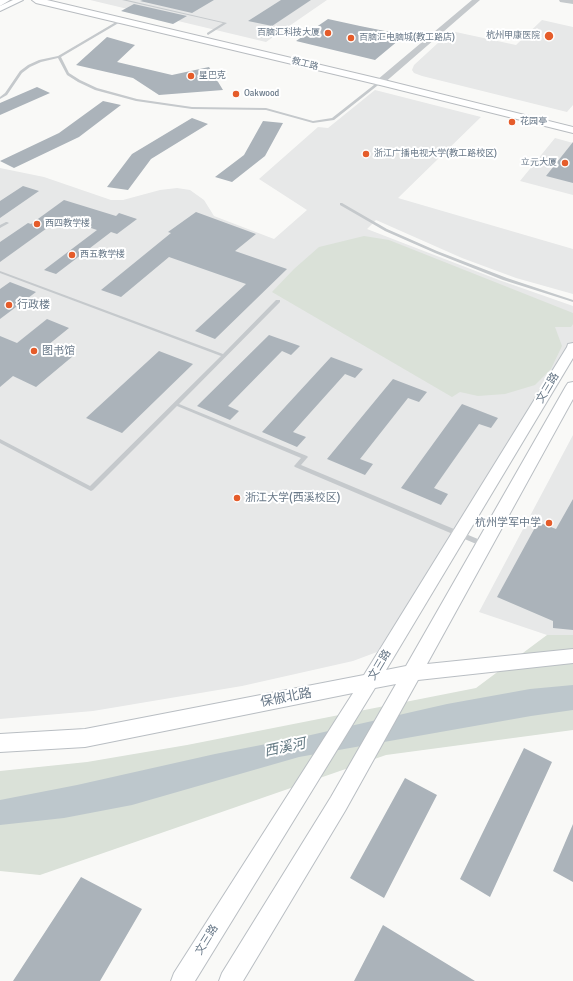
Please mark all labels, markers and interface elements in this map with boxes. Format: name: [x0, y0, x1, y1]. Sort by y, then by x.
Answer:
place label: 百脑汇科技大厦: [257, 28, 320, 38]
marker: 百脑汇科技大厦: [323, 28, 333, 38]
marker: 杭州甲康医院: [543, 30, 555, 42]
place label: 杭州甲康医院: [486, 31, 540, 41]
marker: 百脑汇电脑城(教工路店): [346, 33, 356, 43]
place label: 百脑汇电脑城(教工路店): [359, 33, 455, 43]
street label: 教工路: [291, 55, 319, 73]
marker: 星巴克: [186, 71, 196, 81]
place label: 星巴克: [199, 71, 226, 81]
marker: Oakwood: [231, 89, 241, 99]
place label: Oakwood: [244, 89, 279, 99]
marker: 花园亭: [507, 117, 517, 127]
place label: 花园亭: [520, 117, 547, 127]
marker: 浙江广播电视大学(教工路校区): [361, 149, 371, 159]
place label: 浙江广播电视大学(教工路校区): [374, 149, 497, 159]
place label: 立元大厦: [521, 158, 557, 168]
marker: 立元大厦: [560, 158, 570, 168]
marker: 西四教学楼: [32, 219, 42, 229]
place label: 西四教学楼: [45, 219, 90, 229]
marker: 西五教学楼: [67, 250, 77, 260]
place label: 西五教学楼: [80, 250, 125, 260]
place label: 行政楼: [17, 298, 50, 312]
marker: 行政楼: [4, 300, 14, 310]
place label: 图书馆: [42, 344, 75, 358]
marker: 图书馆: [29, 346, 39, 356]
street label: 文三路: [534, 370, 562, 406]
place label: 浙江大学(西溪校区): [245, 491, 340, 505]
marker: 浙江大学(西溪校区): [232, 493, 242, 503]
place label: 杭州学军中学: [475, 516, 541, 530]
marker: 杭州学军中学: [544, 518, 554, 528]
street label: 文三路: [366, 647, 394, 683]
street label: 保俶北路: [259, 685, 313, 711]
water label: 西溪河: [263, 735, 307, 761]
street label: 文三路: [193, 923, 221, 957]

